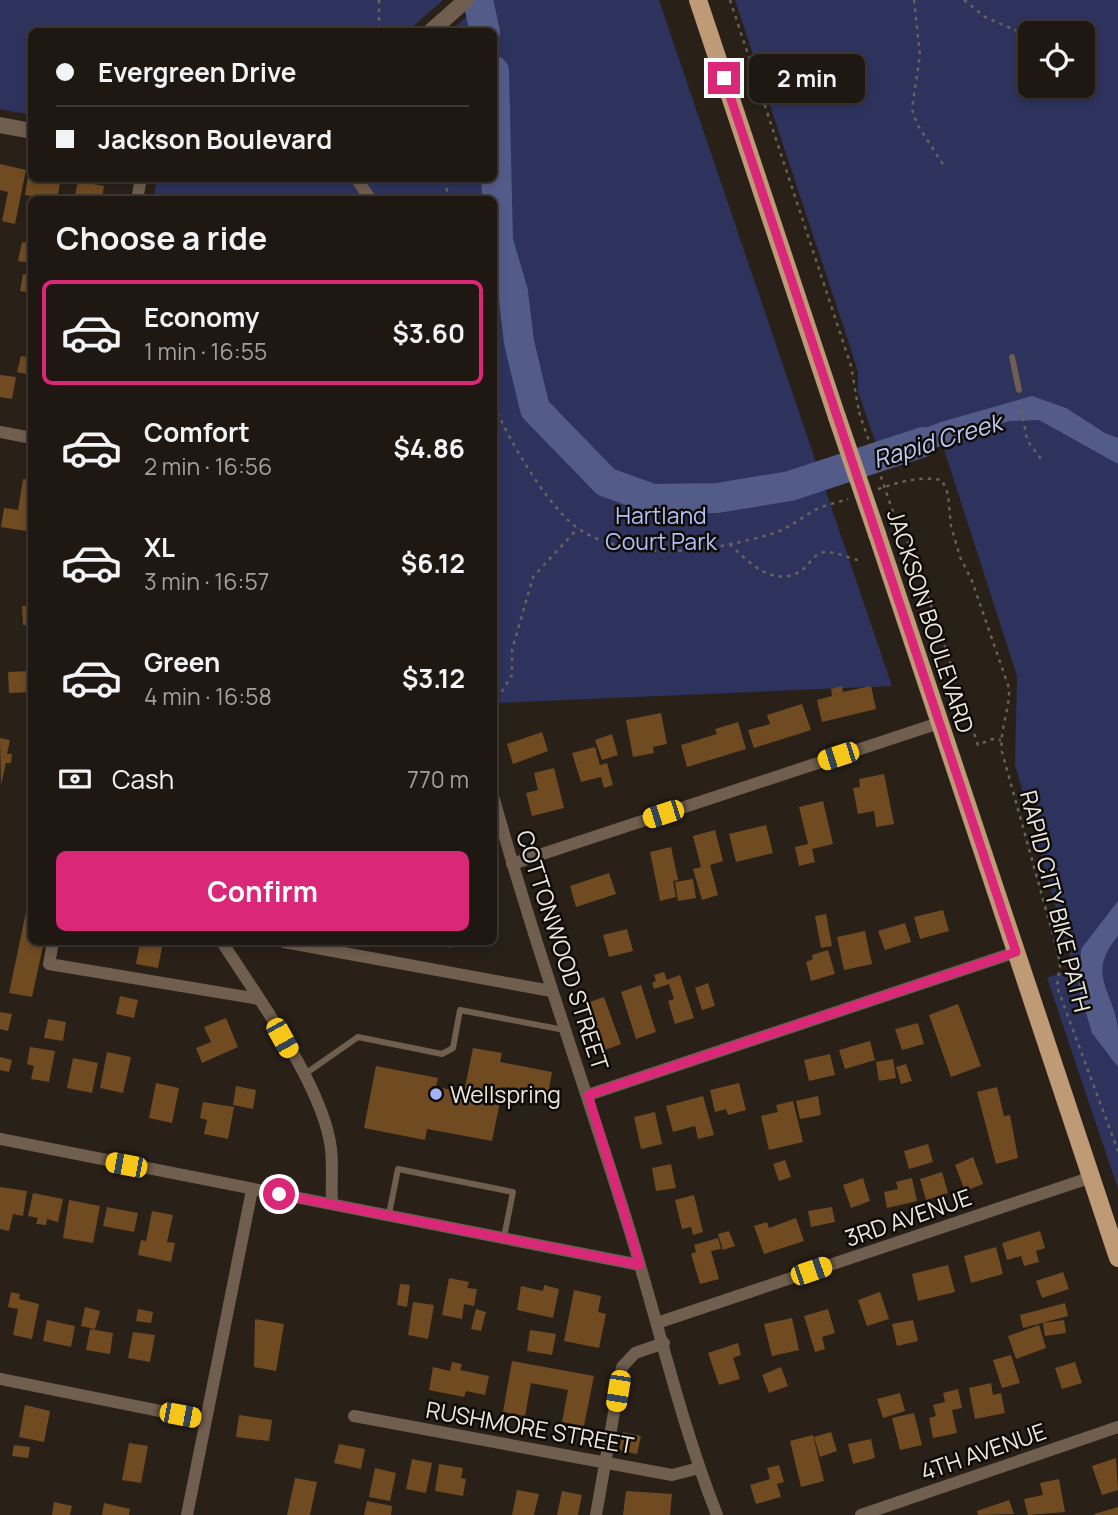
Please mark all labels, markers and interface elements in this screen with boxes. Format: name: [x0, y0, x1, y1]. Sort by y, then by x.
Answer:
map controls: [1018, 21, 1095, 98]
button: locate: [1018, 21, 1095, 98]
text: Evergreen Drive: [98, 54, 296, 90]
callout: 2 min: [748, 54, 864, 102]
route end: [708, 62, 740, 94]
text: 2 min: [777, 62, 837, 94]
text: Jackson Boulevard: [98, 121, 332, 157]
text: Choose a ride: [56, 216, 267, 260]
text: Economy: [144, 299, 259, 335]
icon: car: [60, 301, 123, 364]
text: $3.60: [392, 315, 465, 351]
text: 1 min · 16:55: [144, 335, 267, 367]
water label: Rapid Creek: [869, 404, 1008, 475]
text: Comfort: [144, 414, 250, 450]
icon: car: [60, 416, 123, 479]
text: $4.86: [393, 430, 465, 466]
text: 2 min · 16:56: [144, 450, 272, 482]
park label: Hartland Court Park: [605, 499, 717, 557]
street label: JACKSON BOULEVARD: [880, 505, 982, 737]
text: XL: [144, 529, 175, 565]
icon: car: [60, 531, 123, 594]
text: $6.12: [401, 545, 465, 581]
text: 3 min · 16:57: [144, 565, 269, 597]
text: Green: [144, 644, 220, 680]
icon: car: [60, 646, 123, 709]
text: $3.12: [402, 660, 465, 696]
text: 4 min · 16:58: [144, 680, 272, 712]
car: [815, 740, 862, 772]
icon: cash: [56, 760, 94, 798]
text: Cash: [112, 761, 174, 797]
text: 770 m: [407, 763, 469, 795]
street label: RAPID CITY BIKE PATH: [1013, 787, 1099, 1015]
car: [640, 798, 687, 830]
street label: COTTONWOOD STREET: [509, 826, 617, 1074]
button: Confirm: [56, 851, 469, 931]
car: [263, 1015, 302, 1061]
place label: Wellspring: [450, 1078, 561, 1110]
marker: Wellspring: [428, 1086, 444, 1102]
car: [104, 1151, 149, 1179]
route start: [263, 1178, 295, 1210]
street label: 3RD AVENUE: [840, 1180, 976, 1254]
car: [788, 1254, 835, 1288]
car: [605, 1369, 632, 1413]
street label: RUSHMORE STREET: [424, 1393, 637, 1461]
car: [158, 1401, 203, 1429]
street label: 4TH AVENUE: [916, 1415, 1050, 1487]

